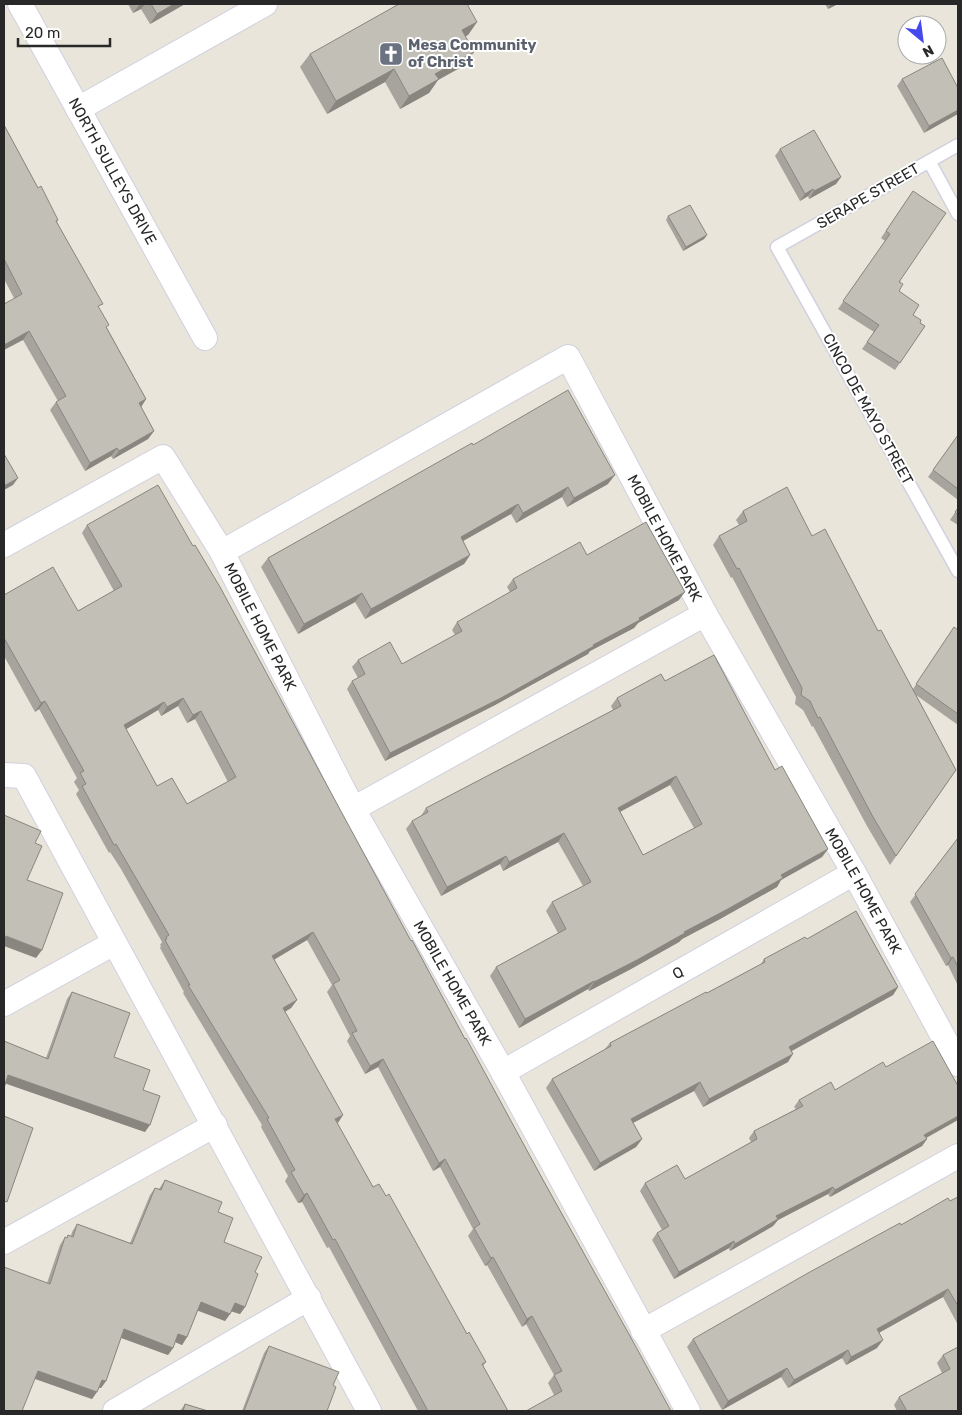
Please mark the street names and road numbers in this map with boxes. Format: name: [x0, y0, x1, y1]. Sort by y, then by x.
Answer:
street label: NORTH SULLEYS DRIVE: [65, 95, 160, 248]
street label: SERAPE STREET: [814, 159, 923, 233]
street label: CINCO DE MAYO STREET: [819, 330, 917, 488]
street label: MOBILE HOME PARK: [623, 472, 706, 605]
street label: MOBILE HOME PARK: [220, 560, 300, 694]
street label: MOBILE HOME PARK: [821, 825, 905, 957]
street label: MOBILE HOME PARK: [410, 918, 495, 1049]
street label: Q: [669, 963, 687, 983]

